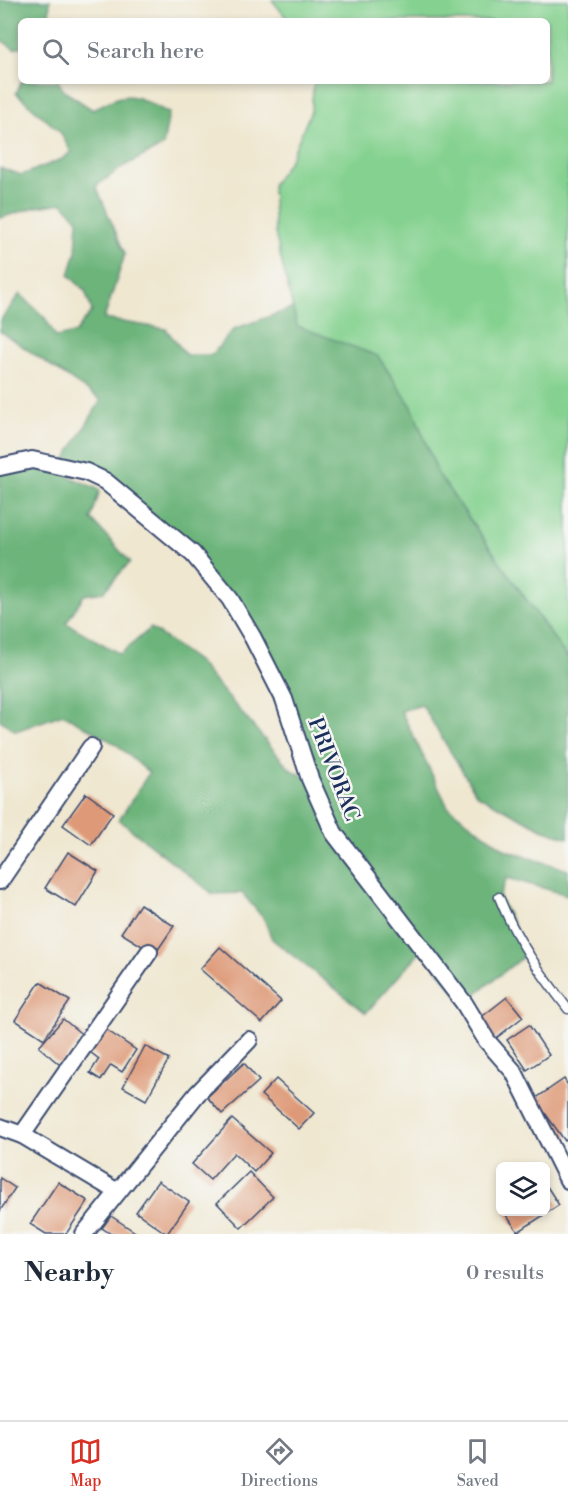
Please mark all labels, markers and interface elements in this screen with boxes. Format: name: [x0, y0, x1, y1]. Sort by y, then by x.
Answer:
search box: [18, 18, 550, 84]
icon: search: [39, 35, 72, 68]
text: Search here: [87, 38, 204, 65]
street label: PRIVORAC: [301, 714, 365, 825]
map controls: [496, 1162, 550, 1216]
button: layers: [496, 1162, 550, 1216]
text: Nearby: [24, 1257, 114, 1289]
text: 0 results: [466, 1261, 544, 1286]
tab: Map: [69, 1435, 102, 1491]
tab: Directions: [241, 1435, 318, 1491]
tab: Saved: [457, 1435, 499, 1491]

